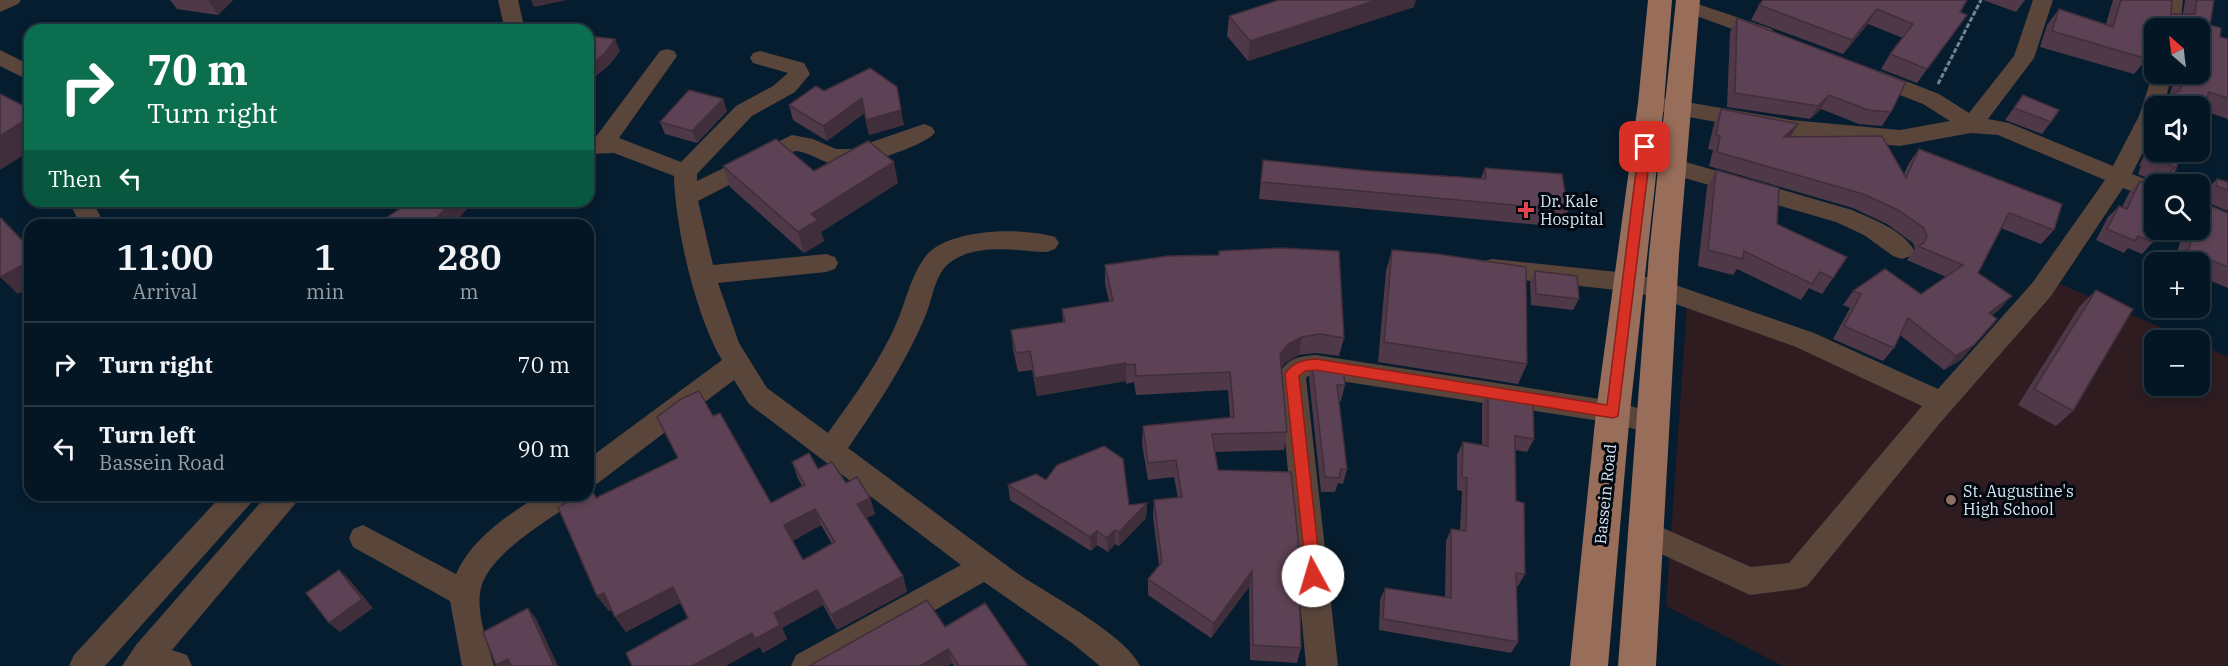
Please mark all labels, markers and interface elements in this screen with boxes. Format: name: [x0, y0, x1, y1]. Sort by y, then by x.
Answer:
north arrow: [2144, 18, 2210, 84]
map controls: [2144, 18, 2210, 396]
text: 70 m: [147, 42, 248, 97]
icon: right: [48, 48, 126, 126]
text: Turn right: [147, 95, 278, 130]
button: sound: [2144, 96, 2210, 162]
pin: [1619, 121, 1670, 172]
icon: arrive: [1628, 130, 1661, 163]
icon: left: [114, 162, 147, 195]
text: Then: [48, 164, 102, 193]
button: search: [2144, 174, 2210, 240]
place label: Dr. Kale Hospital: [1540, 191, 1604, 229]
marker: Dr. Kale Hospital: [1517, 201, 1535, 219]
text: 11:00: [116, 233, 214, 280]
text: 1: [314, 233, 336, 280]
text: 280: [437, 233, 502, 280]
button: +: [2144, 252, 2210, 318]
text: Arrival: [132, 278, 198, 305]
text: min: [306, 278, 344, 305]
text: m: [460, 278, 479, 305]
button: −: [2144, 330, 2210, 396]
icon: right: [48, 348, 81, 381]
text: Turn right: [99, 350, 213, 379]
text: 70 m: [518, 350, 570, 379]
text: Turn left: [99, 420, 195, 449]
icon: left: [48, 432, 81, 465]
text: 90 m: [518, 434, 570, 463]
street label: Bassein Road: [1590, 443, 1620, 545]
text: Bassein Road: [99, 449, 225, 476]
place label: St. Augustine's High School: [1963, 481, 2074, 519]
marker: St. Augustine's High School: [1944, 493, 1958, 507]
position arrow: [1281, 544, 1345, 608]

